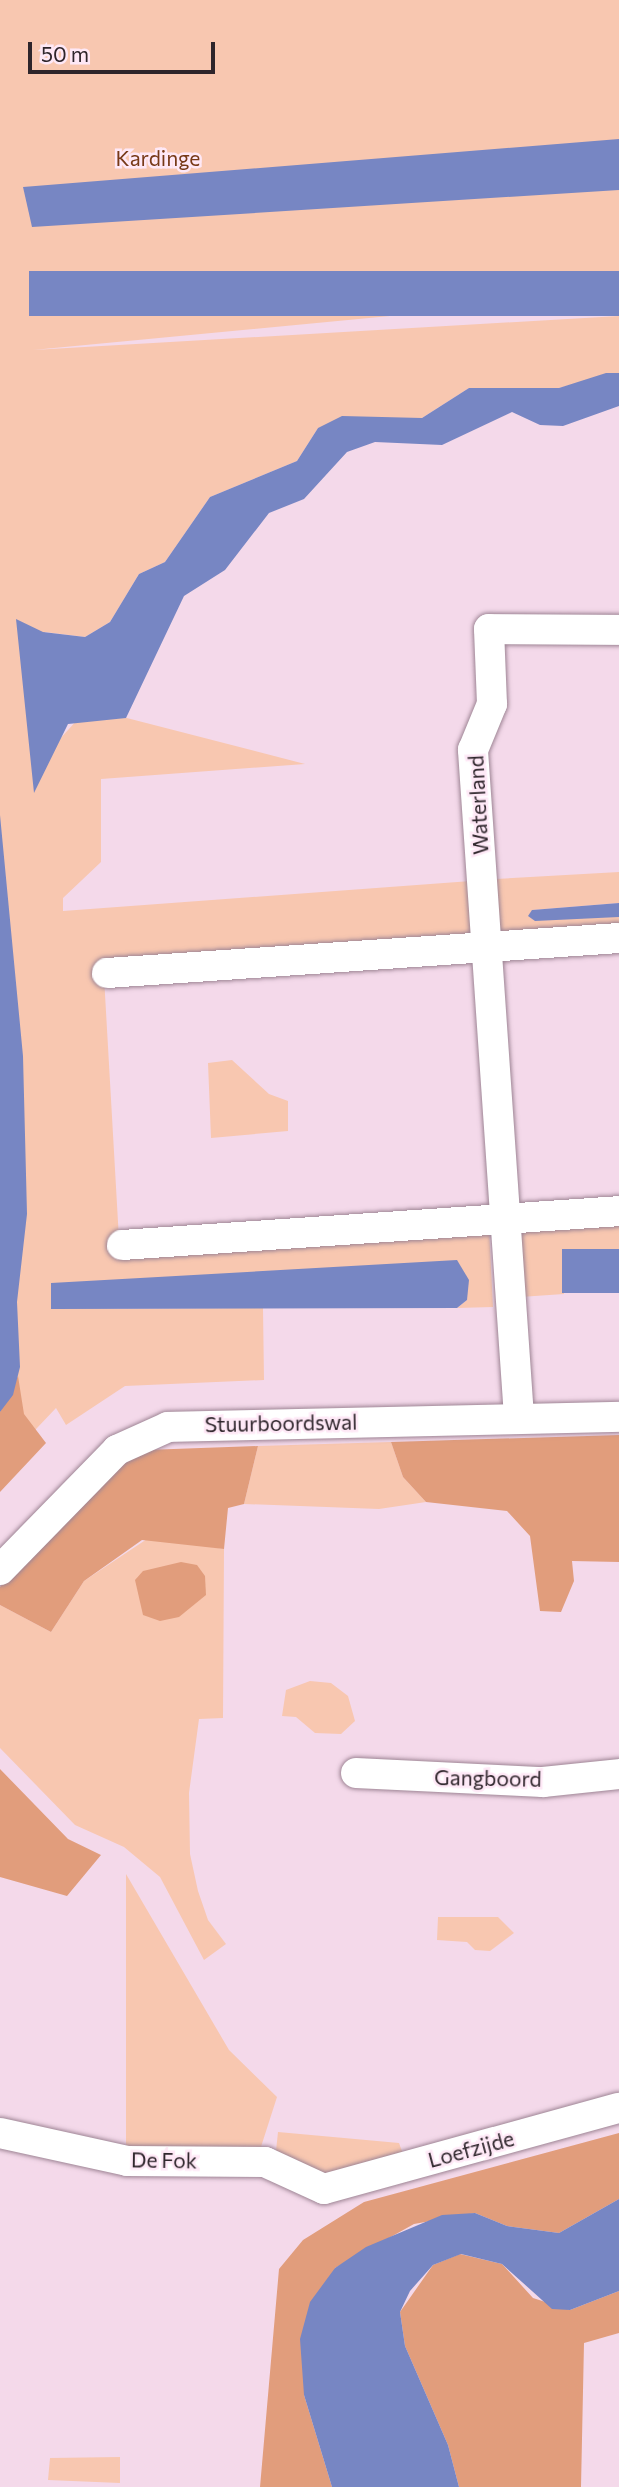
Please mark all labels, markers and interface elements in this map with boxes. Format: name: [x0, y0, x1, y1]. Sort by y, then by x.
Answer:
scale bar: [32, 28, 219, 72]
text: 50 m: [41, 41, 89, 66]
park label: Kardinge: [116, 145, 200, 171]
street label: Waterland: [463, 755, 493, 855]
street label: Stuurboordswal: [205, 1409, 357, 1437]
street label: Gangboord: [434, 1764, 542, 1792]
street label: Loefzijde: [425, 2125, 517, 2173]
street label: De Fok: [131, 2147, 197, 2173]

